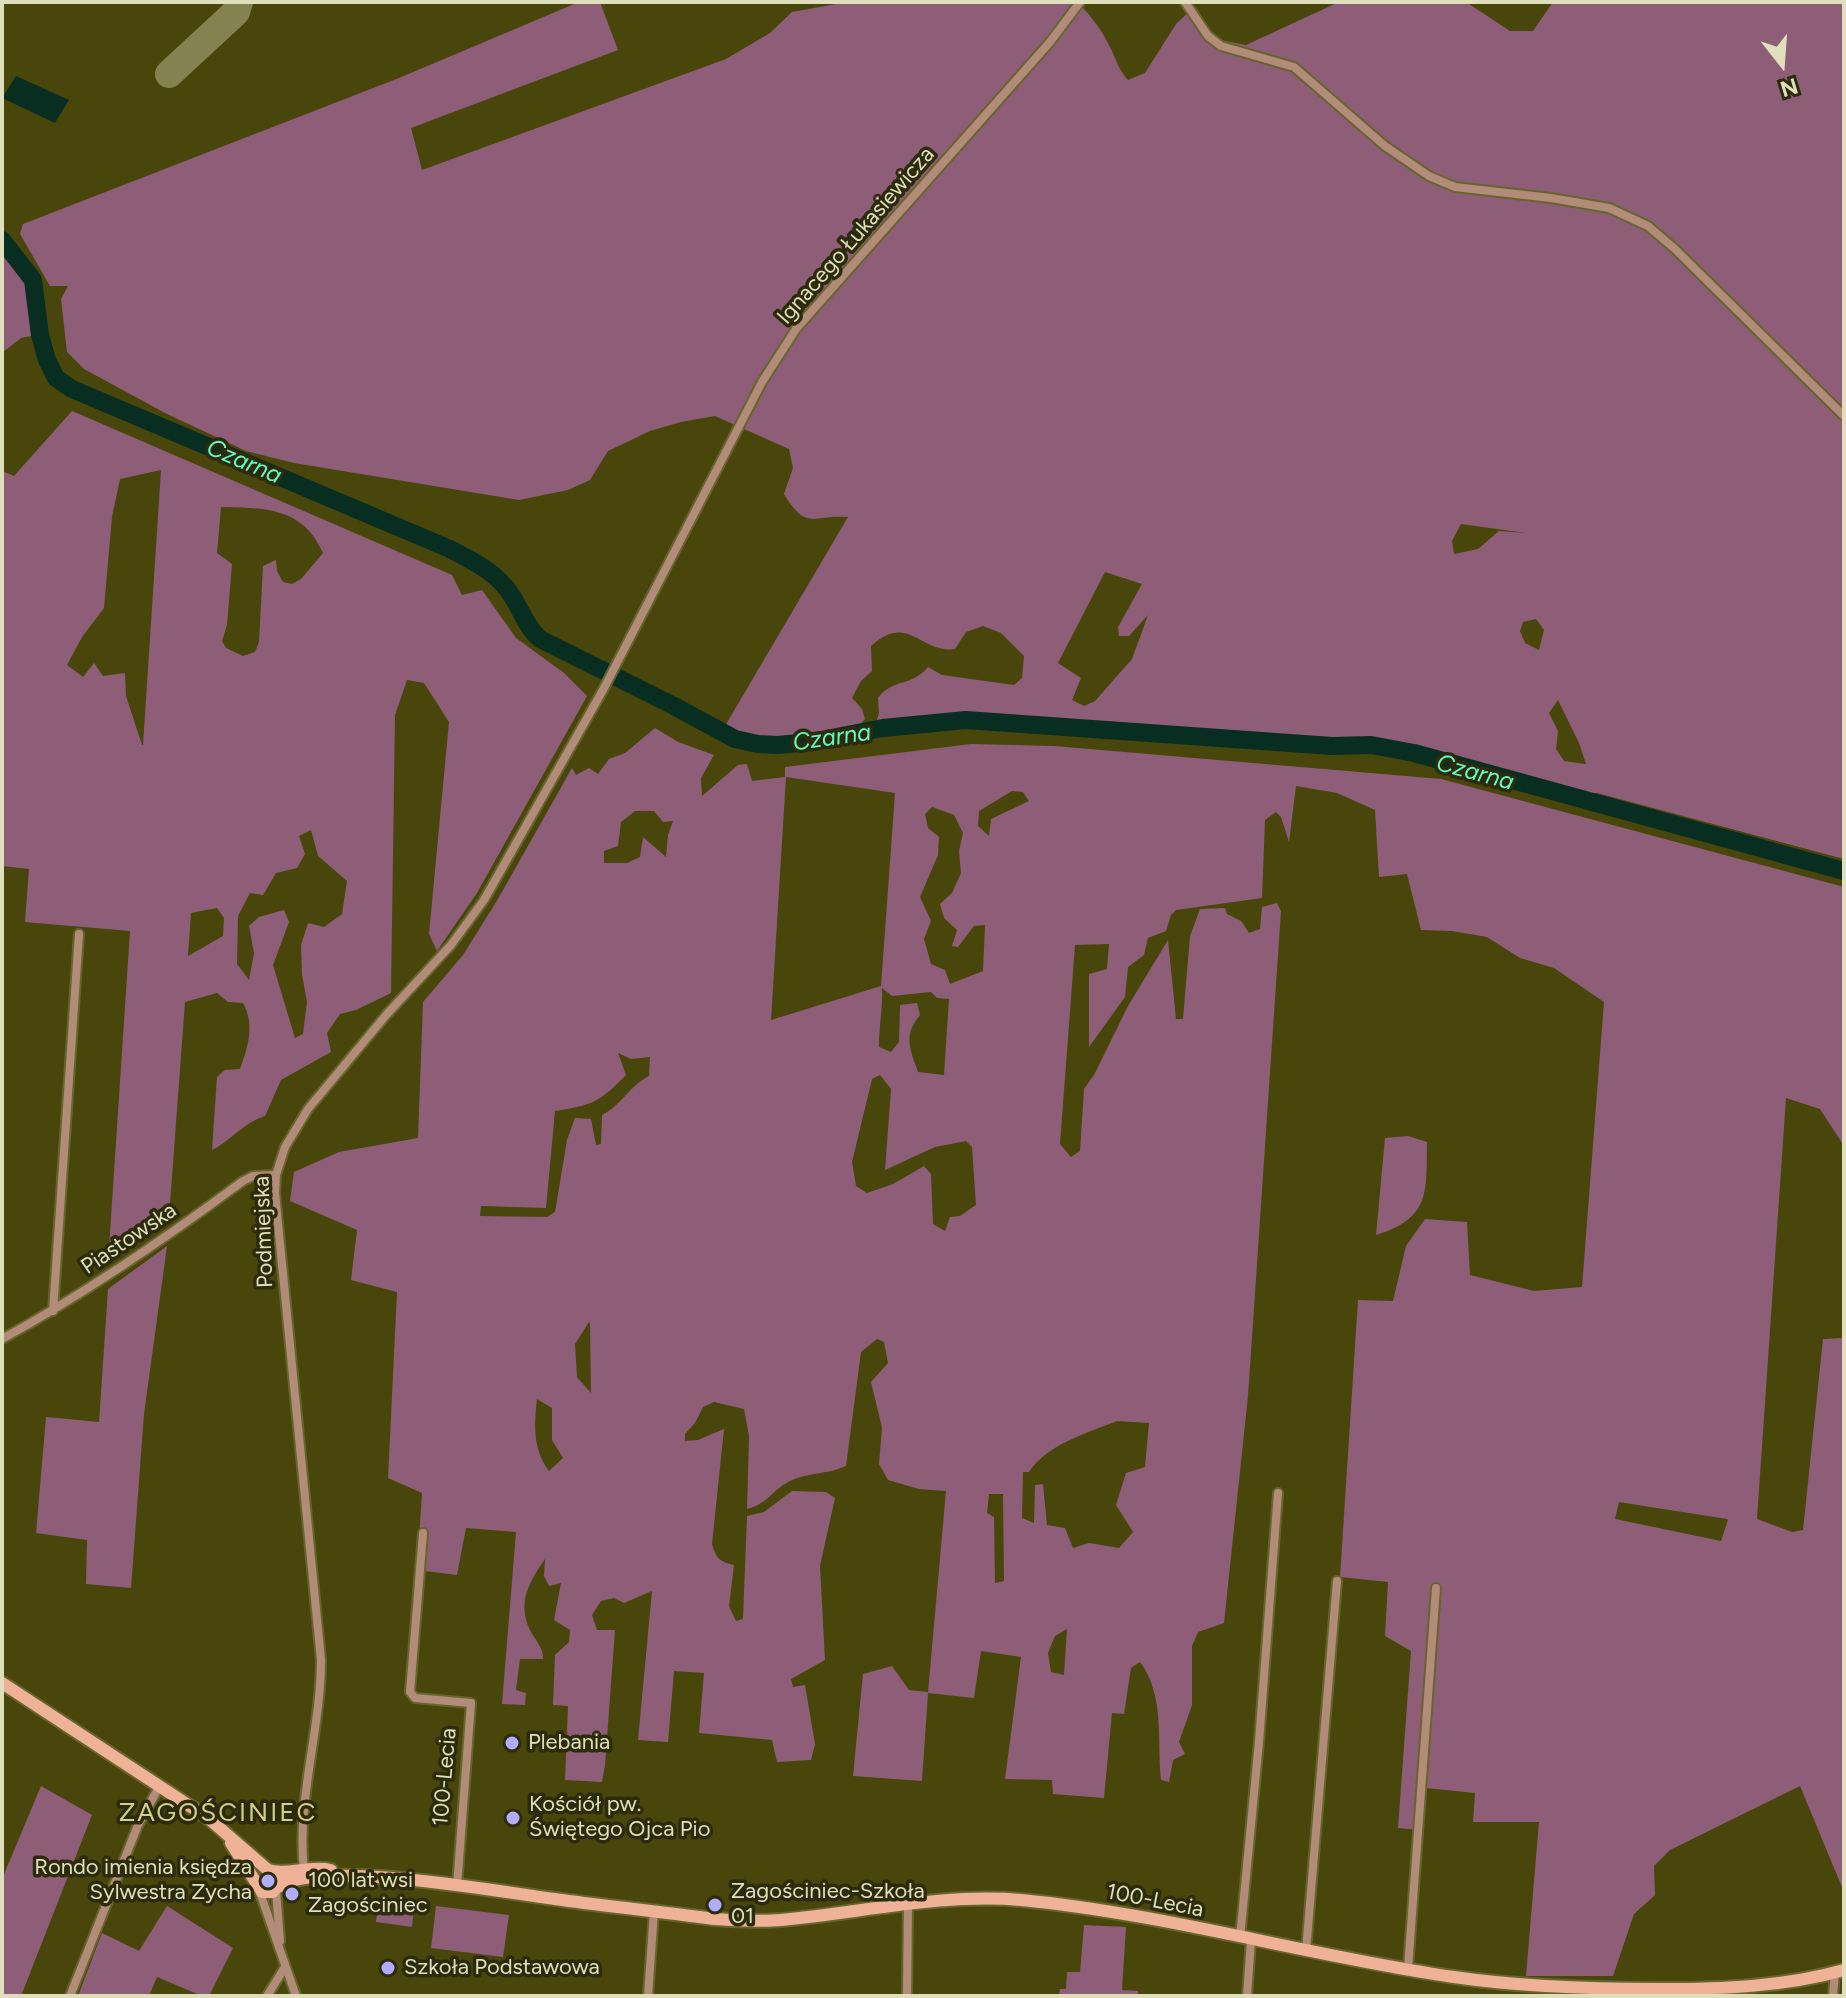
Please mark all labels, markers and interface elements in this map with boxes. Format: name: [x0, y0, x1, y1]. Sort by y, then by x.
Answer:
north arrow: [1742, 24, 1822, 104]
text: N: [1777, 72, 1801, 103]
street label: Ignacego Łukasiewicza: [772, 142, 940, 330]
water label: Czarna: [202, 433, 286, 491]
water label: Czarna: [791, 718, 873, 758]
water label: Czarna: [1433, 749, 1517, 797]
street label: Podmiejska: [249, 1176, 279, 1288]
street label: Piastowska: [76, 1198, 182, 1280]
street label: 100-Lecia: [428, 1727, 462, 1827]
place label: Plebania: [528, 1730, 610, 1756]
marker: Plebania: [503, 1734, 521, 1752]
place label: Kościół pw. Świętego Ojca Pio: [529, 1792, 710, 1844]
district label: ZAGOŚCINIEC: [119, 1797, 317, 1829]
marker: Kościół pw. Świętego Ojca Pio: [504, 1809, 522, 1827]
place label: Rondo imienia księdza Sylwestra Zycha: [34, 1855, 252, 1906]
place label: 100 lat wsi Zagościniec: [308, 1868, 428, 1920]
marker: Rondo imienia księdza Sylwestra Zycha: [259, 1872, 277, 1890]
place label: Zagościniec-Szkoła 01: [731, 1879, 925, 1930]
street label: 100-Lecia: [1104, 1879, 1206, 1923]
marker: 100 lat wsi Zagościniec: [283, 1885, 301, 1903]
marker: Zagościniec-Szkoła 01: [706, 1896, 724, 1914]
place label: Szkoła Podstawowa: [404, 1955, 600, 1981]
marker: Szkoła Podstawowa: [379, 1959, 397, 1977]

